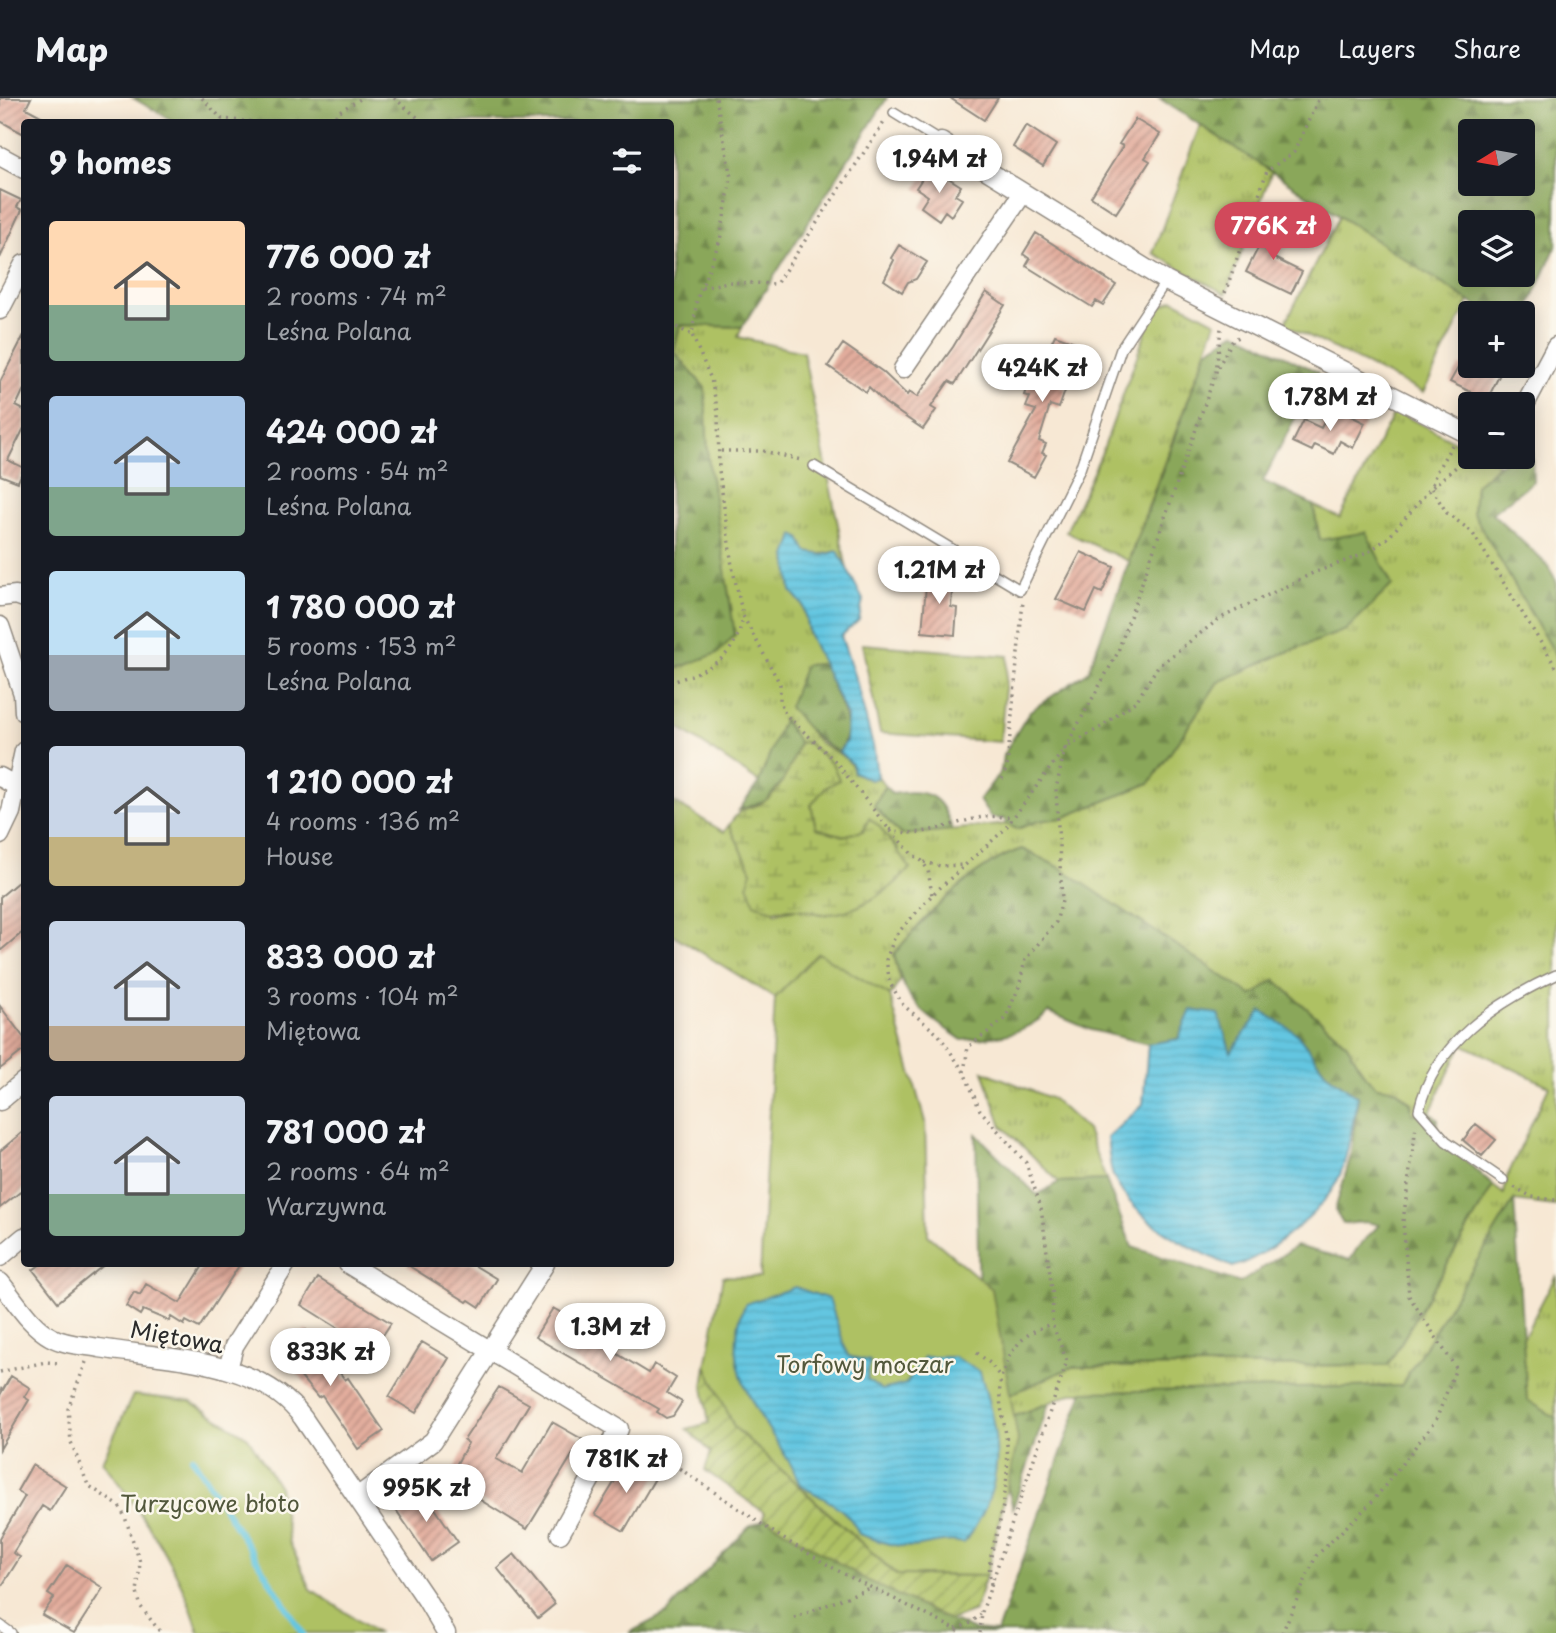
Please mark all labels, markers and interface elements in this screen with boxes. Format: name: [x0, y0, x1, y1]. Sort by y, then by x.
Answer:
text: Map: [35, 23, 108, 73]
text: Map: [1249, 30, 1300, 66]
text: Layers: [1338, 30, 1415, 66]
text: Share: [1453, 30, 1521, 66]
north arrow: [1458, 119, 1535, 196]
map controls: [1458, 119, 1535, 469]
pin: 1.94M zł: [867, 136, 1011, 195]
text: 9 homes: [49, 139, 171, 184]
text: 1.94M zł: [892, 140, 986, 175]
icon: filters: [608, 142, 646, 180]
pin: 776K zł: [1208, 202, 1338, 262]
text: 776K zł: [1231, 207, 1315, 242]
button: layers: [1458, 210, 1535, 287]
text: 776 000 zł: [266, 233, 429, 278]
icon: home: [105, 249, 189, 333]
text: 2 rooms · 74 m²: [266, 278, 447, 313]
button: +: [1458, 301, 1535, 378]
text: Leśna Polana: [266, 313, 411, 348]
pin: 424K zł: [977, 344, 1107, 404]
text: 424K zł: [997, 349, 1087, 384]
pin: 1.78M zł: [1258, 374, 1402, 433]
text: 1.78M zł: [1284, 378, 1376, 413]
button: −: [1458, 392, 1535, 469]
text: 424 000 zł: [266, 408, 436, 453]
icon: home: [105, 424, 189, 508]
text: 2 rooms · 54 m²: [266, 453, 449, 488]
text: Leśna Polana: [266, 488, 411, 523]
pin: 1.21M zł: [867, 546, 1011, 606]
text: 1.21M zł: [894, 551, 984, 586]
text: 1 780 000 zł: [266, 583, 454, 628]
icon: home: [105, 599, 189, 683]
text: 5 rooms · 153 m²: [266, 628, 457, 663]
text: Leśna Polana: [266, 663, 411, 698]
text: 1 210 000 zł: [266, 758, 451, 803]
icon: home: [105, 774, 189, 858]
text: 4 rooms · 136 m²: [266, 803, 460, 838]
text: House: [266, 838, 333, 873]
text: 833 000 zł: [266, 933, 434, 978]
icon: home: [105, 949, 189, 1033]
text: 3 rooms · 104 m²: [266, 978, 459, 1013]
text: Miętowa: [266, 1013, 360, 1048]
text: 781 000 zł: [266, 1108, 424, 1153]
icon: home: [105, 1124, 189, 1208]
text: 2 rooms · 64 m²: [266, 1153, 450, 1188]
text: Warzywna: [266, 1188, 386, 1223]
pin: 1.3M zł: [545, 1304, 675, 1363]
text: 1.3M zł: [571, 1308, 649, 1343]
street label: Miętowa: [128, 1311, 227, 1362]
pin: 833K zł: [265, 1328, 395, 1388]
text: 833K zł: [286, 1333, 374, 1368]
park label: Torfowy moczar: [776, 1346, 954, 1381]
pin: 781K zł: [561, 1436, 691, 1495]
text: 781K zł: [585, 1440, 667, 1475]
pin: 995K zł: [361, 1464, 491, 1524]
text: 995K zł: [383, 1469, 469, 1504]
park label: Turzycowe błoto: [120, 1485, 300, 1520]

